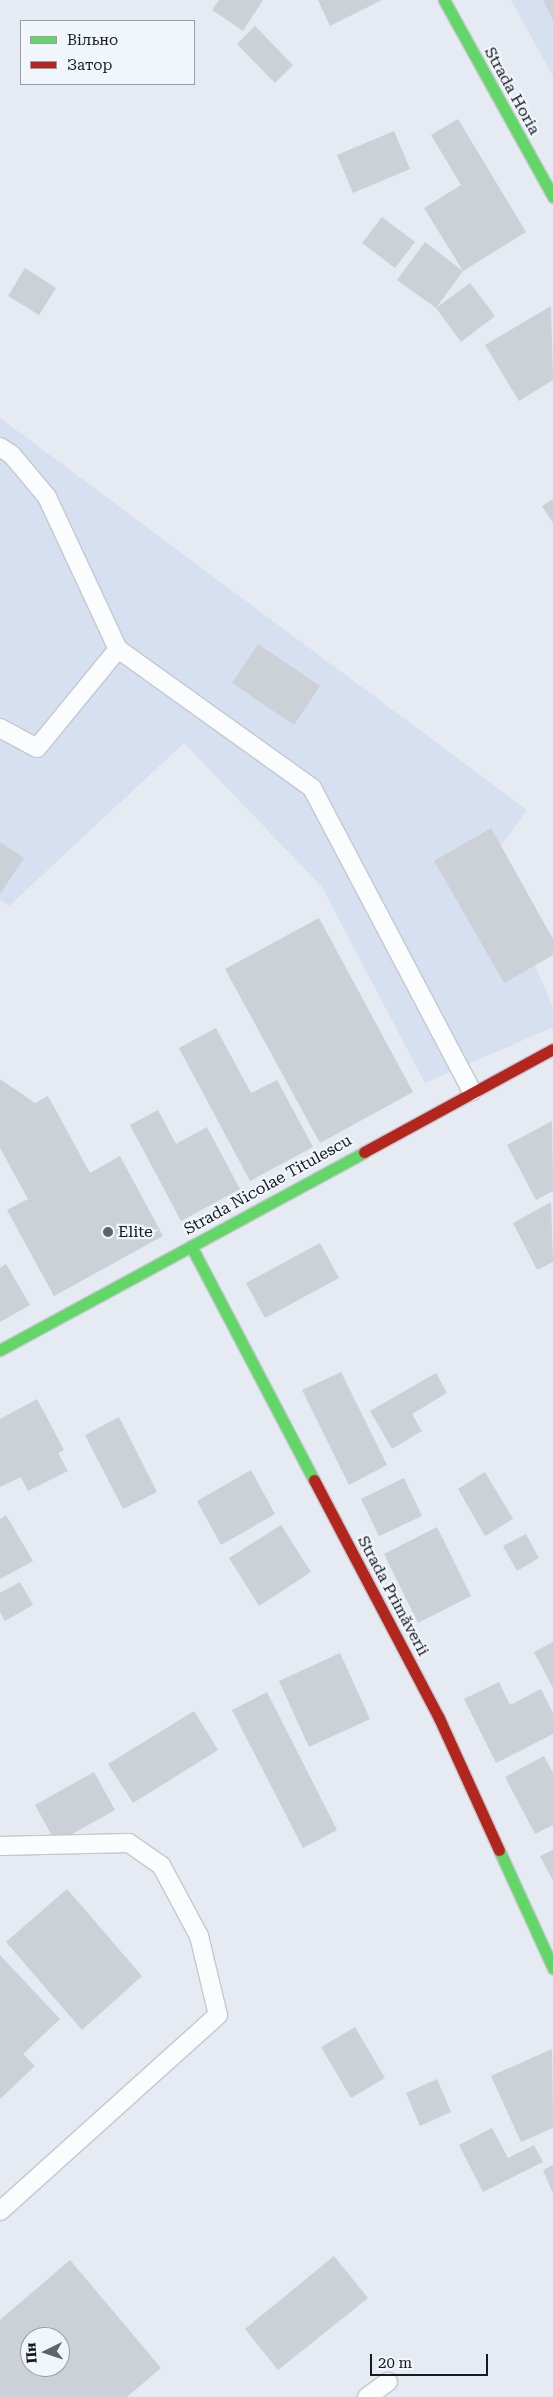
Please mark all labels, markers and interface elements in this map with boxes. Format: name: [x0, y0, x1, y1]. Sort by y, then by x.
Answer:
legend: [20, 20, 195, 85]
text: Вільно: [67, 31, 118, 49]
street label: Strada Horia: [480, 44, 544, 138]
text: Затор: [67, 56, 112, 74]
street label: Strada Nicolae Titulescu: [181, 1131, 355, 1239]
place label: Elite: [118, 1222, 153, 1242]
marker: Elite: [102, 1226, 114, 1238]
street label: Strada Primăverii: [353, 1533, 433, 1659]
north arrow: [20, 2327, 70, 2377]
text: Пн: [22, 2342, 40, 2364]
scale bar: [373, 2344, 490, 2376]
text: 20 m: [378, 2354, 412, 2372]

